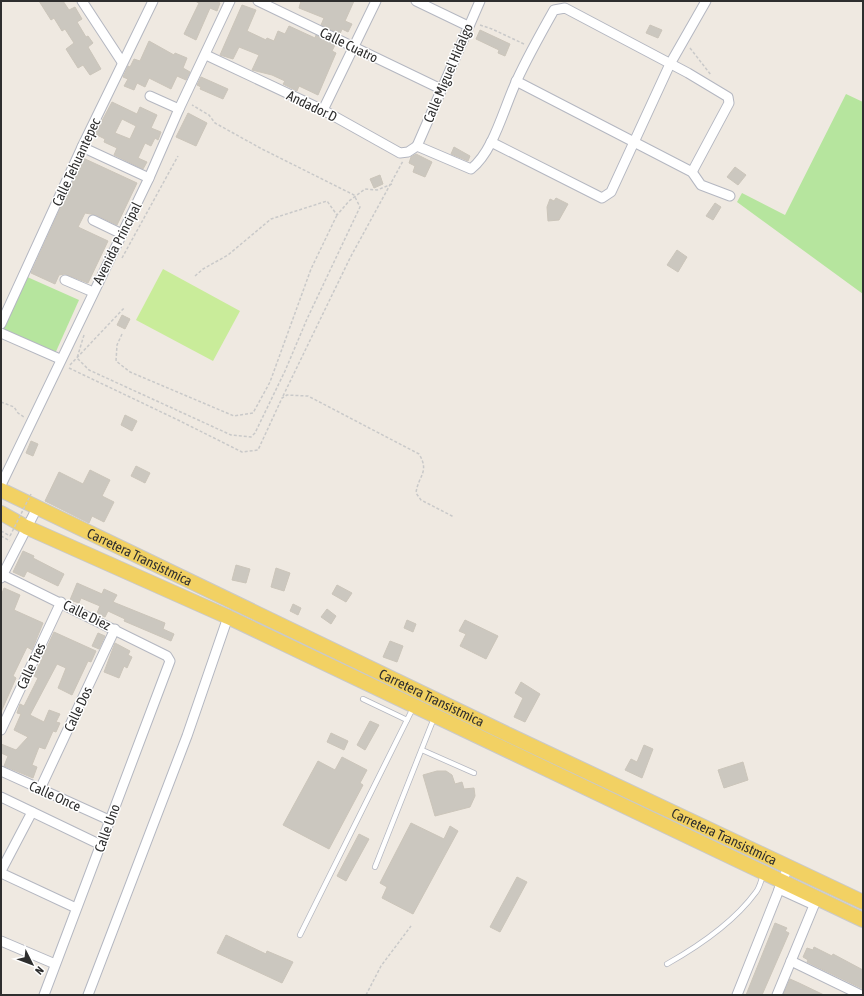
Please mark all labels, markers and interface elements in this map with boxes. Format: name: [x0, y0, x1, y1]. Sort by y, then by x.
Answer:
street label: Calle Miguel Hidalgo: [420, 21, 476, 125]
street label: Calle Cuatro: [317, 24, 381, 66]
street label: Andador D: [284, 87, 340, 125]
street label: Calle Tehuantepec: [49, 115, 104, 209]
street label: Avenida Principal: [89, 199, 145, 287]
street label: Carretera Transistmica: [85, 525, 195, 589]
street label: Calle Diez: [61, 597, 113, 633]
street label: Calle Tres: [13, 640, 49, 692]
street label: Carretera Transistmica: [376, 666, 487, 730]
street label: Calle Dos: [61, 684, 95, 734]
street label: Calle Once: [27, 778, 83, 814]
street label: Calle Uno: [91, 802, 123, 854]
street label: Carretera Transistmica: [669, 805, 780, 868]
north arrow: [12, 944, 52, 984]
text: N: [33, 964, 46, 977]

